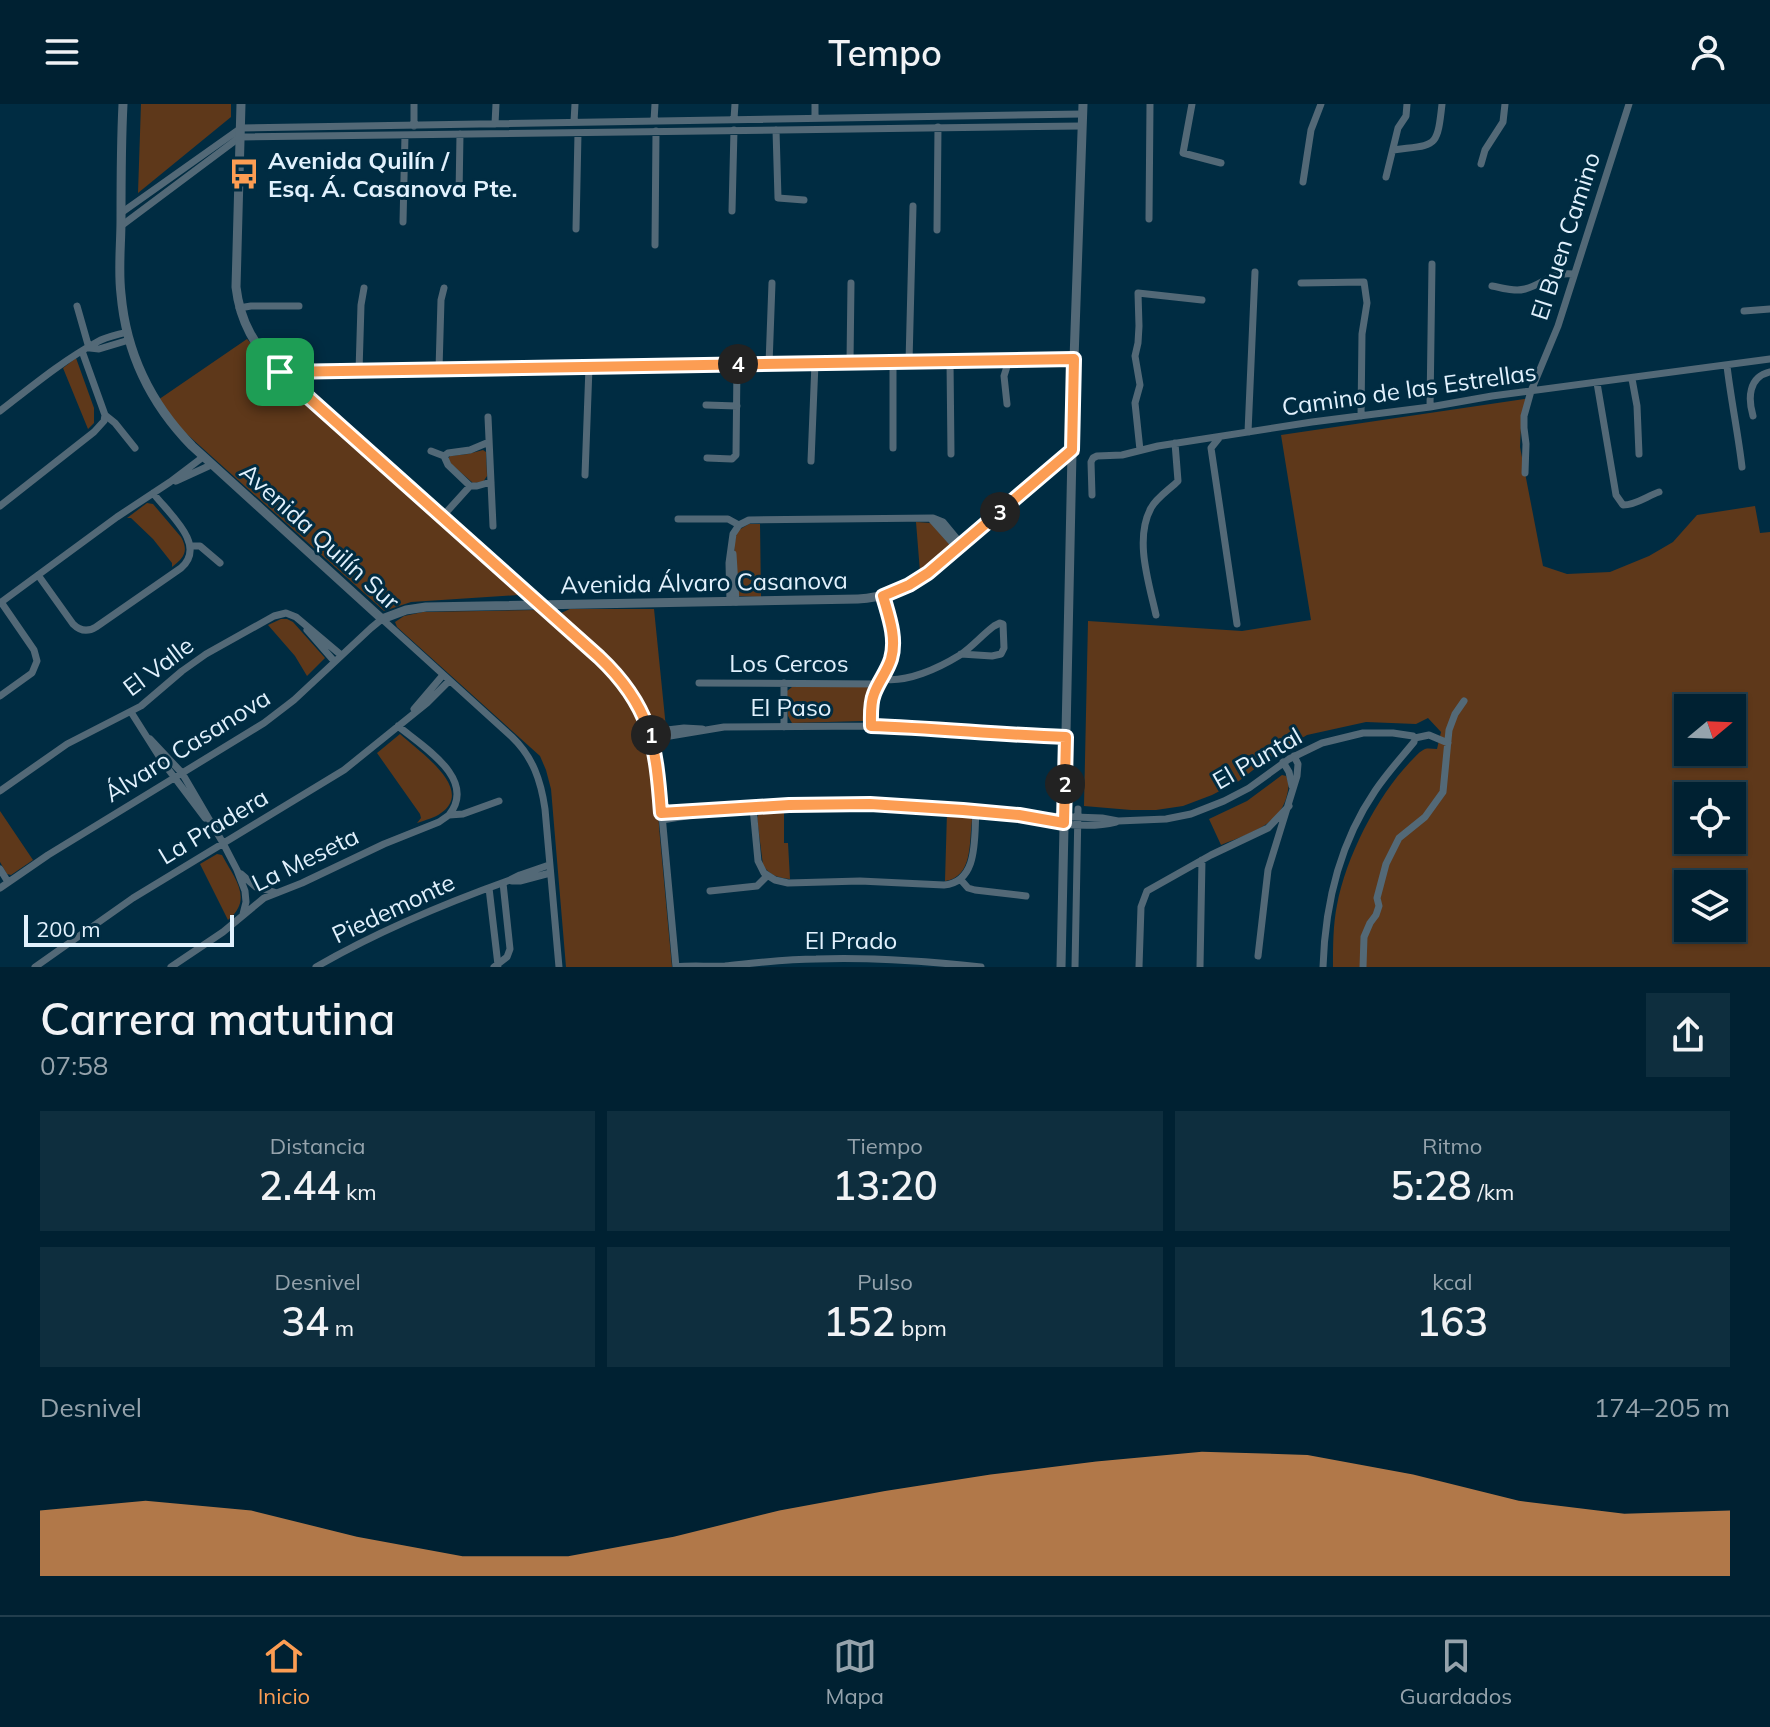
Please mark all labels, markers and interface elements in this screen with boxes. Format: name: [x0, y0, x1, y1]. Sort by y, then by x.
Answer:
icon: menu: [40, 30, 84, 74]
text: Tempo: [828, 30, 942, 75]
icon: person: [1686, 30, 1730, 74]
place label: Avenida Quilín / Esq. Á. Casanova Pte.: [268, 145, 518, 203]
street label: El Buen Camino: [1524, 148, 1606, 324]
bus stop icon: Avenida Quilín / Esq. Á. Casanova Pte.: [227, 157, 261, 191]
pin: [246, 338, 314, 406]
pin: 4: [718, 344, 758, 384]
icon: arrive: [258, 350, 302, 394]
text: 4: [731, 350, 745, 378]
street label: Camino de las Estrellas: [1280, 356, 1538, 422]
street label: Avenida Quilín Sur: [234, 456, 406, 616]
pin: 3: [980, 492, 1020, 532]
text: 3: [993, 498, 1007, 526]
street label: Avenida Álvaro Casanova: [560, 564, 848, 600]
street label: El Valle: [117, 630, 199, 702]
street label: Los Cercos: [729, 648, 849, 678]
street label: Álvaro Casanova: [98, 682, 276, 808]
street label: El Paso: [750, 692, 832, 722]
north arrow: [1674, 694, 1746, 766]
map controls: [1674, 694, 1746, 942]
pin: 1: [631, 715, 671, 755]
text: 1: [644, 721, 658, 749]
street label: El Puntal: [1207, 721, 1307, 795]
pin: 2: [1045, 764, 1085, 804]
text: 2: [1058, 770, 1072, 798]
street label: La Pradera: [153, 782, 273, 870]
button: locate: [1674, 782, 1746, 854]
street label: La Meseta: [247, 820, 363, 898]
street label: Piedemonte: [327, 867, 459, 949]
button: layers: [1674, 870, 1746, 942]
scale bar: [24, 911, 234, 947]
text: 200 m: [36, 915, 101, 943]
street label: El Prado: [805, 925, 897, 955]
text: Carrera matutina: [40, 991, 395, 1046]
button: share: [1646, 993, 1730, 1077]
text: 07:58: [40, 1049, 108, 1082]
text: Distancia: [270, 1132, 365, 1160]
text: Tiempo: [847, 1132, 923, 1160]
text: Ritmo: [1422, 1132, 1482, 1160]
text: 2.44: [259, 1160, 340, 1210]
text: 13:20: [832, 1160, 938, 1210]
text: 5:28: [1390, 1160, 1472, 1210]
text: km: [340, 1178, 377, 1206]
text: /km: [1472, 1178, 1514, 1206]
text: Desnivel: [275, 1268, 361, 1296]
text: Pulso: [857, 1268, 913, 1296]
text: kcal: [1432, 1268, 1472, 1296]
text: 34: [281, 1296, 329, 1346]
text: 152: [823, 1296, 895, 1346]
text: 163: [1416, 1296, 1488, 1346]
text: m: [329, 1314, 354, 1342]
text: bpm: [895, 1314, 947, 1342]
text: Desnivel: [40, 1391, 142, 1424]
text: 174–205 m: [1594, 1391, 1730, 1424]
tab: Inicio: [258, 1634, 310, 1710]
tab: Mapa: [826, 1634, 884, 1710]
tab: Guardados: [1399, 1634, 1512, 1710]

